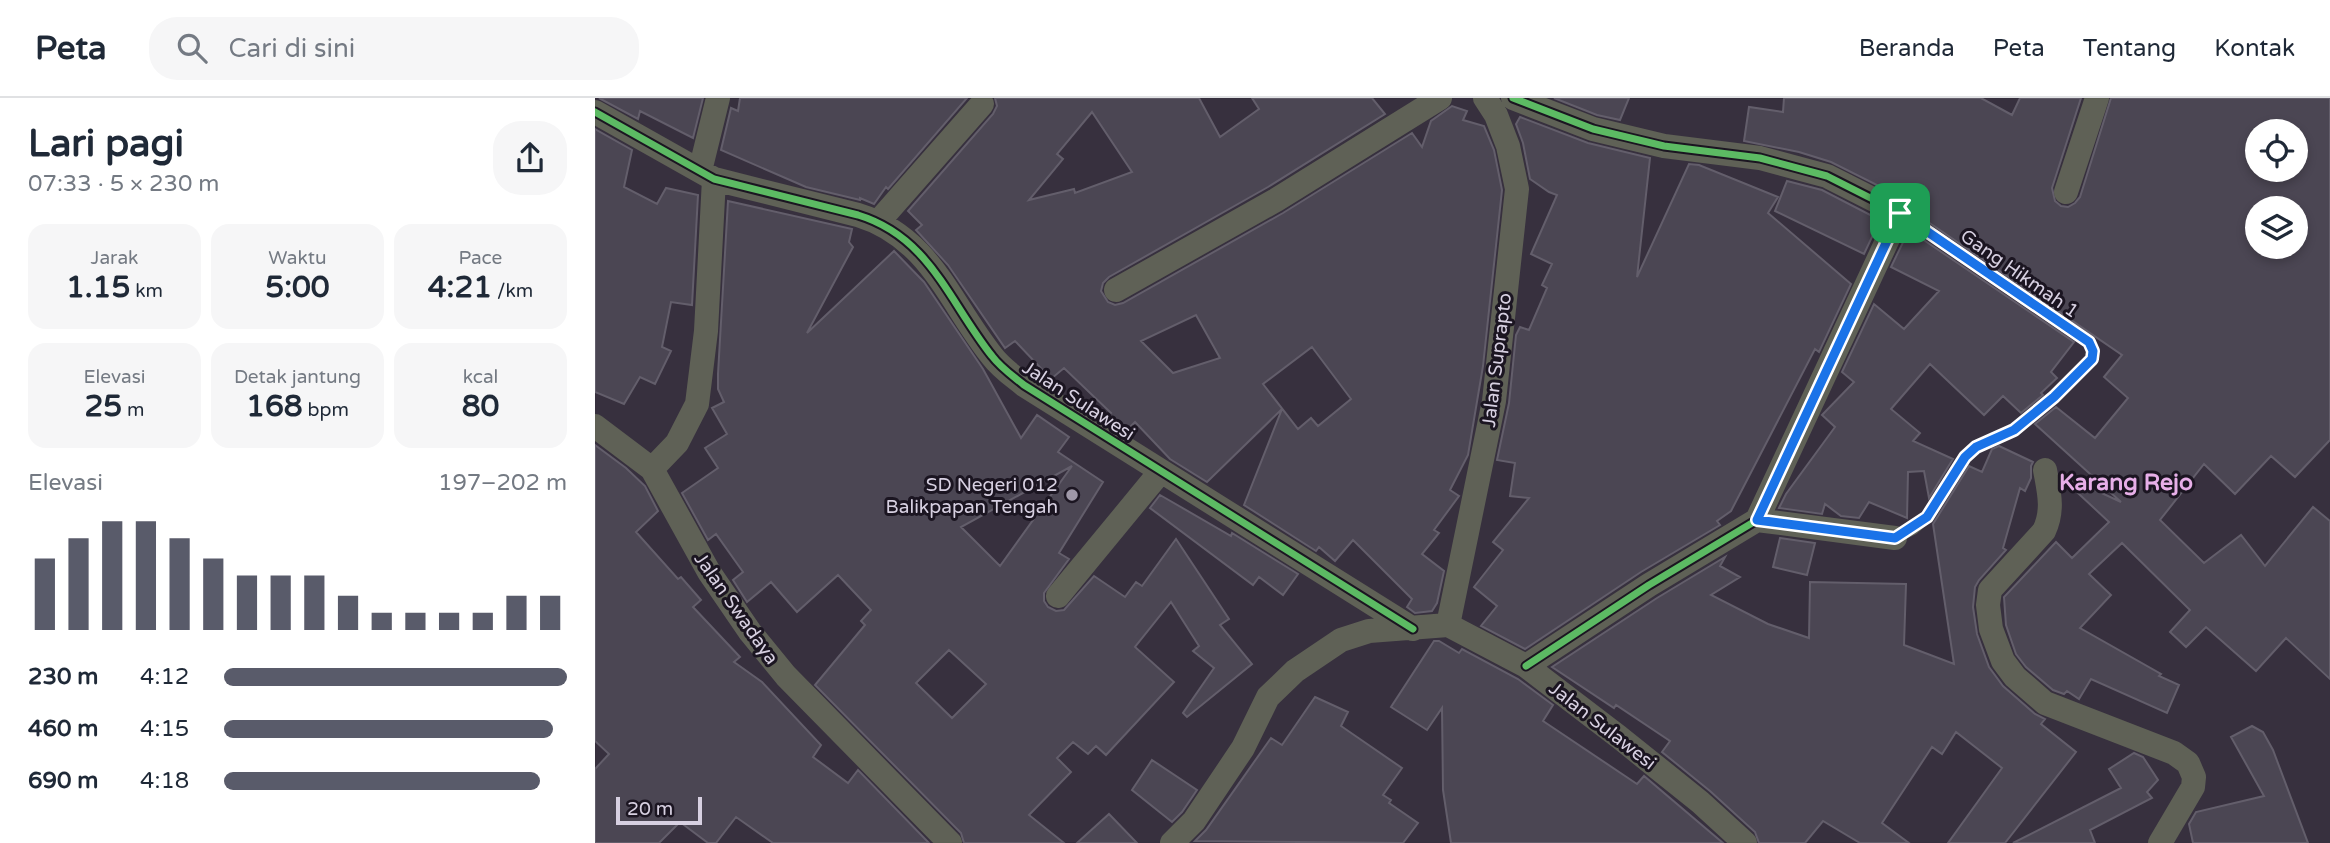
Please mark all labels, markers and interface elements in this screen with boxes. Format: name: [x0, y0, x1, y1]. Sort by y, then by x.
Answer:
search box: [149, 17, 639, 80]
text: Peta: [35, 29, 107, 68]
icon: search: [173, 29, 211, 67]
text: Cari di sini: [229, 33, 355, 64]
text: Beranda: [1859, 34, 1955, 63]
text: Peta: [1993, 34, 2045, 63]
text: Tentang: [2083, 34, 2176, 63]
text: Kontak: [2214, 34, 2295, 63]
map controls: [2245, 119, 2308, 259]
button: locate: [2245, 119, 2308, 182]
text: Lari pagi: [28, 121, 184, 167]
button: share: [493, 121, 567, 195]
text: 07:33 · 5 × 230 m: [28, 170, 219, 198]
pin: [1870, 183, 1930, 243]
icon: arrive: [1881, 194, 1919, 232]
button: layers: [2245, 196, 2308, 259]
street label: Gang Hikmah 1: [1956, 225, 2083, 323]
text: Jarak: [91, 247, 138, 269]
text: Waktu: [268, 247, 327, 269]
text: Pace: [459, 247, 502, 269]
text: 1.15: [66, 269, 130, 306]
text: 5:00: [265, 269, 330, 306]
text: 4:21: [428, 269, 492, 306]
text: km: [130, 280, 163, 302]
text: /km: [492, 280, 533, 302]
street label: Jalan Suprapto: [1478, 292, 1516, 429]
street label: Jalan Sulawesi: [1018, 356, 1139, 445]
text: Elevasi: [84, 366, 146, 388]
text: Detak jantung: [234, 366, 361, 388]
text: kcal: [463, 366, 498, 388]
text: 25: [84, 388, 122, 425]
text: 168: [246, 388, 303, 425]
text: 80: [462, 388, 499, 425]
text: m: [122, 399, 145, 421]
text: bpm: [303, 399, 349, 421]
text: Elevasi: [28, 469, 103, 497]
text: 197–202 m: [438, 469, 567, 497]
district label: Karang Rejo: [2059, 469, 2193, 497]
place label: SD Negeri 012 Balikpapan Tengah: [886, 474, 1058, 518]
marker: SD Negeri 012 Balikpapan Tengah: [1064, 487, 1080, 503]
street label: Jalan Swadaya: [689, 548, 783, 669]
text: 230 m: [28, 663, 98, 691]
text: 4:12: [140, 663, 189, 691]
street label: Jalan Sulawesi: [1545, 677, 1660, 774]
text: 460 m: [28, 715, 98, 743]
text: 4:15: [140, 715, 189, 743]
text: 690 m: [28, 767, 98, 795]
text: 4:18: [140, 767, 189, 795]
scale bar: [616, 794, 702, 826]
text: 20 m: [627, 798, 673, 820]

